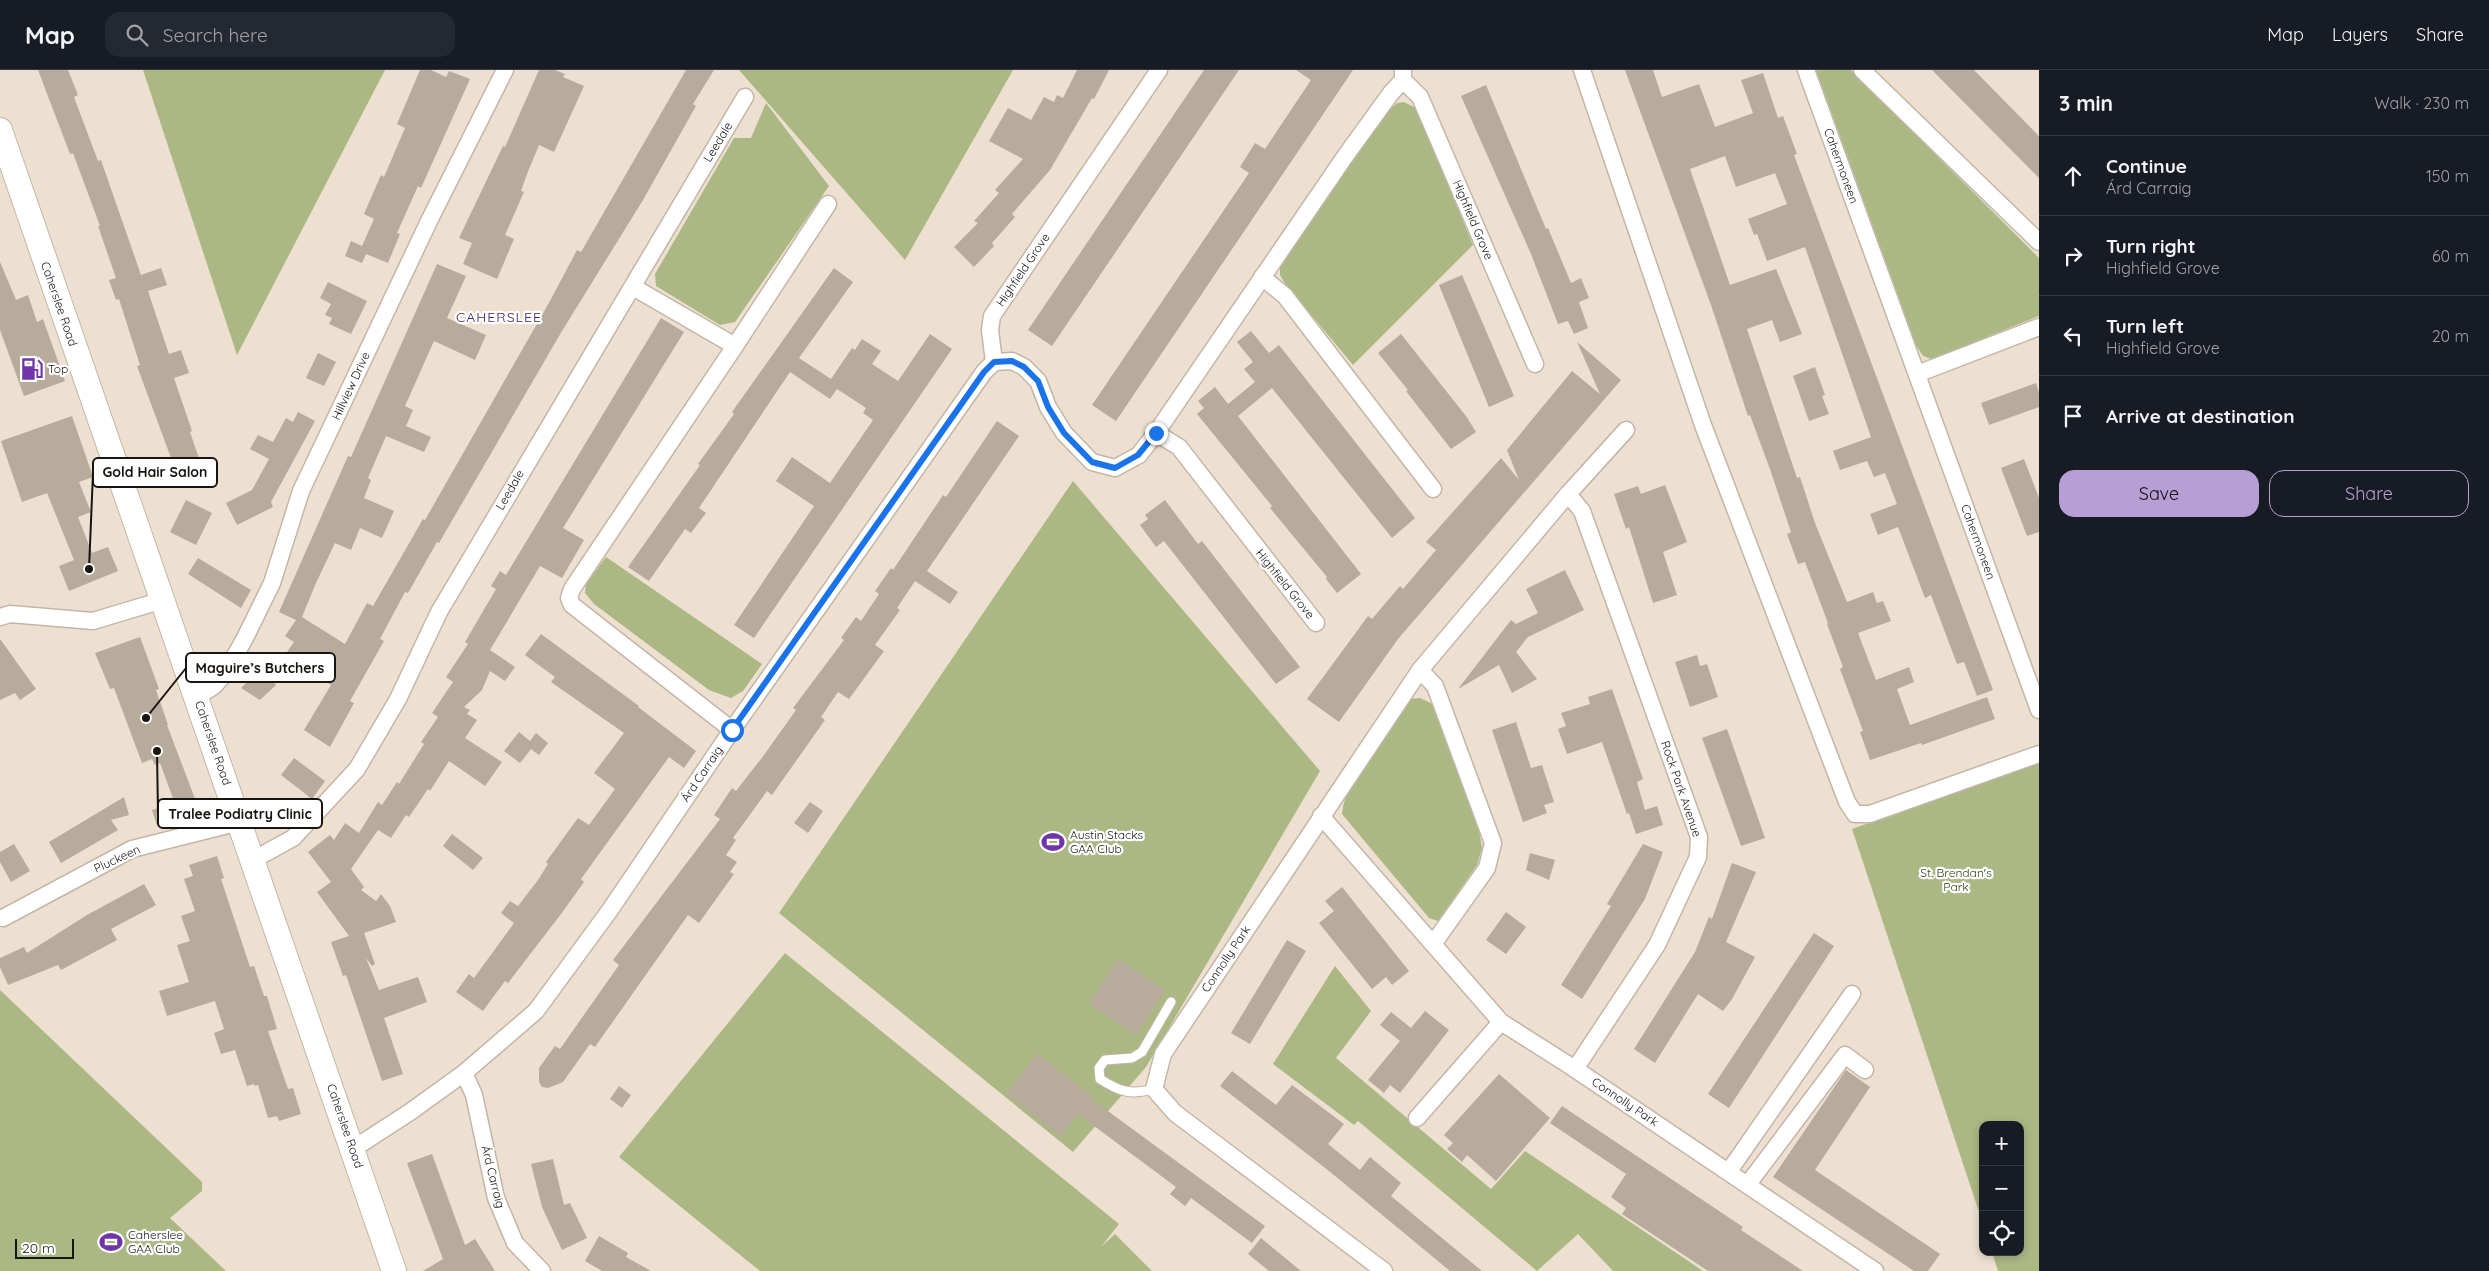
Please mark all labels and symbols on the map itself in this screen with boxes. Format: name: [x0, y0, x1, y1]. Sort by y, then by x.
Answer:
street label: Leedale: [700, 119, 735, 164]
street label: Cahermoneen: [1821, 126, 1862, 205]
street label: Highfield Grove: [1450, 178, 1497, 262]
street label: Highfield Grove: [993, 230, 1053, 309]
street label: Caherslee Road: [38, 260, 81, 348]
district label: CAHERSLEE: [456, 308, 542, 326]
street label: Hillview Drive: [328, 349, 373, 422]
fuel station icon: Top: [19, 356, 45, 382]
place label: Top: [48, 361, 68, 376]
route end: [1145, 422, 1168, 445]
callout: Gold Hair Salon: [93, 458, 217, 487]
text: Gold Hair Salon: [103, 463, 207, 481]
street label: Leedale: [492, 467, 527, 513]
street label: Cahermoneen: [1958, 502, 1999, 581]
street label: Highfield Grove: [1253, 546, 1318, 622]
callout: Maguire’s Butchers: [186, 653, 335, 682]
text: Maguire’s Butchers: [196, 659, 325, 677]
street label: Caherslee Road: [192, 699, 235, 787]
route start: [721, 719, 744, 742]
street label: Rock Park Avenue: [1658, 739, 1705, 839]
street label: Árd Carraig: [677, 743, 726, 805]
callout: Tralee Podiatry Clinic: [158, 799, 322, 828]
text: Tralee Podiatry Clinic: [168, 805, 312, 823]
place label: Austin Stacks GAA Club: [1070, 827, 1144, 856]
sports icon: Austin Stacks GAA Club: [1040, 829, 1066, 855]
street label: Pluckeen: [91, 841, 142, 876]
park label: St. Brendan's Park: [1920, 865, 1992, 894]
street label: Connolly Park: [1198, 923, 1253, 995]
street label: Connolly Park: [1589, 1074, 1661, 1129]
street label: Caherslee Road: [324, 1082, 367, 1170]
street label: Árd Carraig: [478, 1144, 509, 1210]
place label: Caherslee GAA Club: [128, 1227, 183, 1256]
sports icon: Caherslee GAA Club: [98, 1229, 124, 1255]
scale bar: [15, 1236, 74, 1259]

